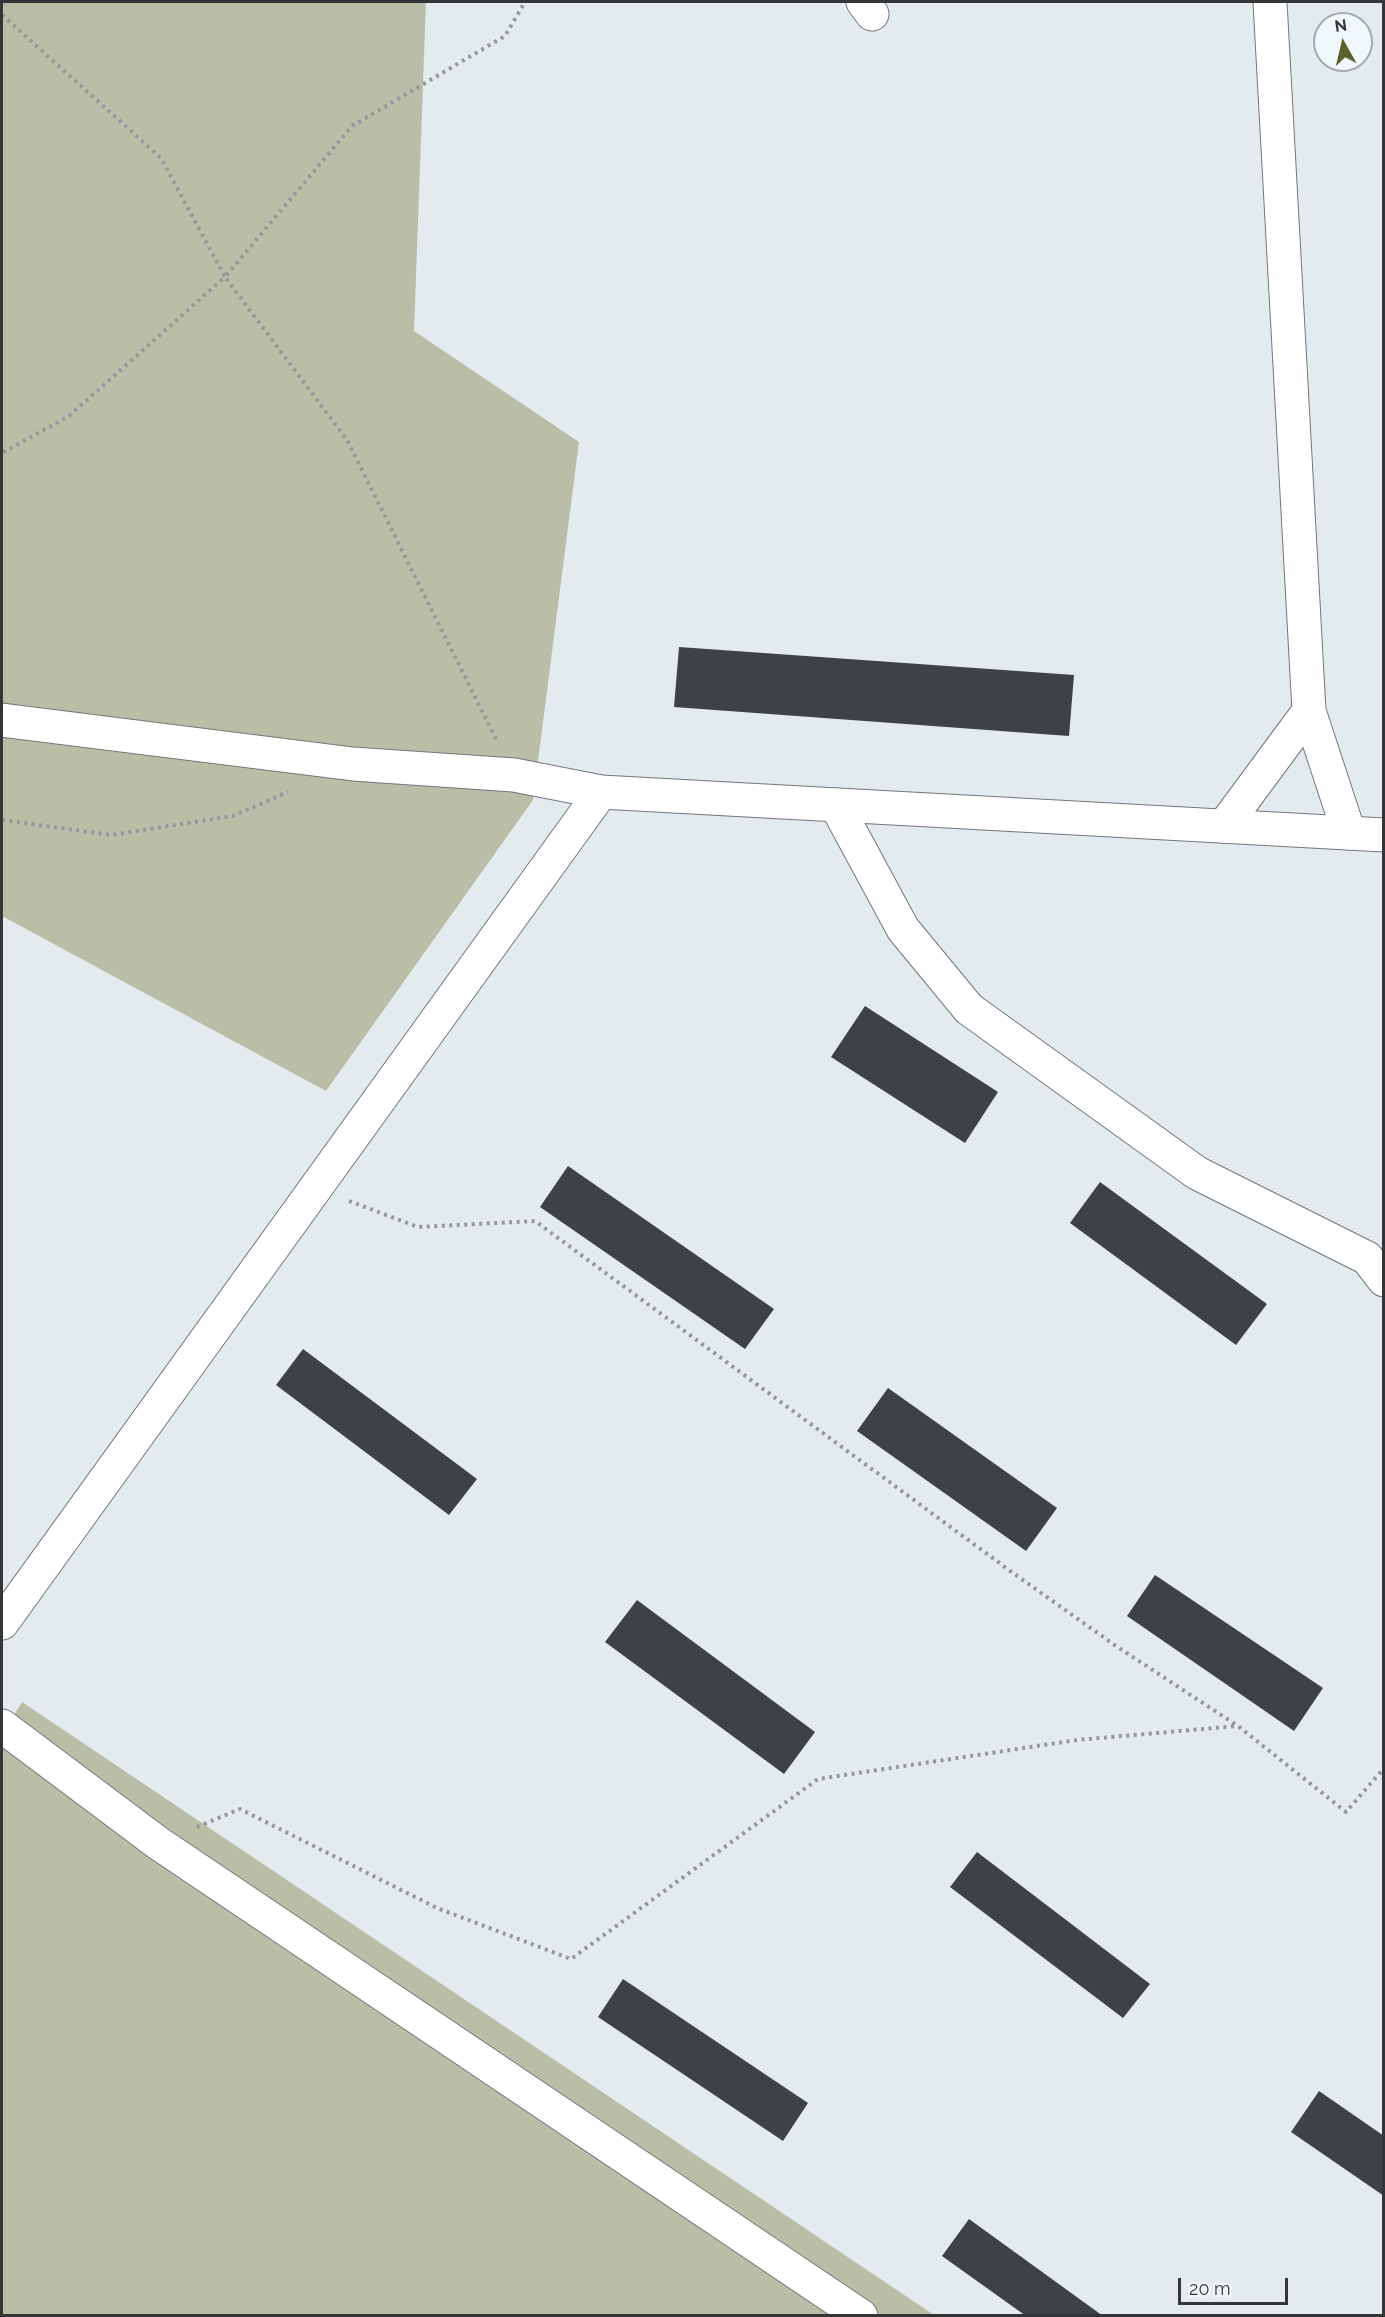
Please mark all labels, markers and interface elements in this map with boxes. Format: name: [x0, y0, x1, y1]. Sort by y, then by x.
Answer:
north arrow: [1313, 12, 1373, 72]
text: N: [1333, 15, 1348, 36]
scale bar: [1181, 2266, 1290, 2304]
text: 20 m: [1189, 2278, 1231, 2299]

